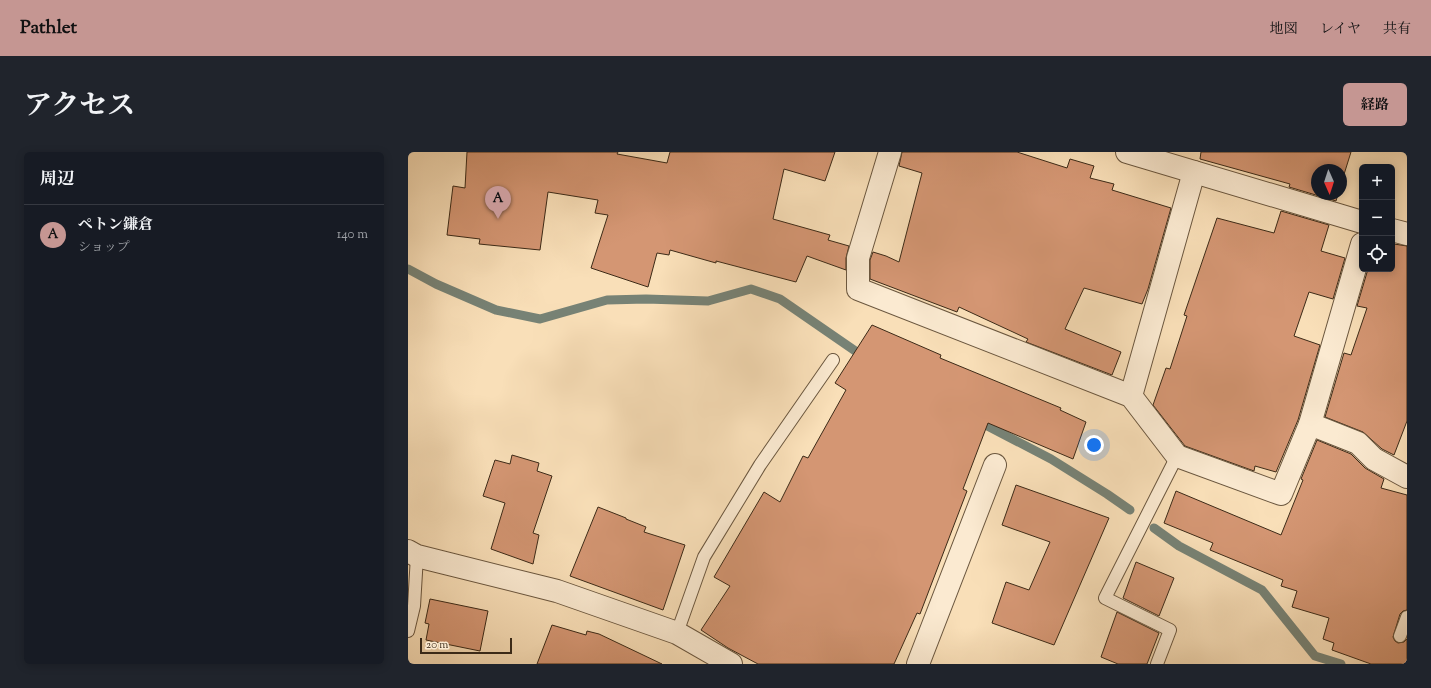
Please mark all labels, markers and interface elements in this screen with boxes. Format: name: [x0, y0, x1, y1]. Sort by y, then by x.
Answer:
text: Pathlet: [20, 15, 77, 42]
text: 地図: [1270, 20, 1298, 40]
text: レイヤ: [1320, 20, 1361, 40]
text: 共有: [1383, 20, 1411, 40]
button: 経路: [1343, 83, 1407, 126]
text: アクセス: [24, 87, 135, 127]
north arrow: [1311, 164, 1347, 200]
map controls: [1359, 164, 1395, 272]
button: +: [1359, 164, 1395, 200]
text: 周辺: [40, 168, 74, 192]
pin: A: [485, 186, 511, 219]
button: −: [1359, 200, 1395, 236]
text: ペトン鎌倉: [78, 215, 153, 236]
text: A: [48, 226, 58, 244]
text: 140 m: [337, 226, 368, 244]
button: locate: [1359, 236, 1395, 272]
text: ショップ: [78, 239, 130, 257]
your location: [1084, 435, 1104, 455]
scale bar: [420, 636, 512, 655]
text: 20 m: [426, 637, 448, 653]

